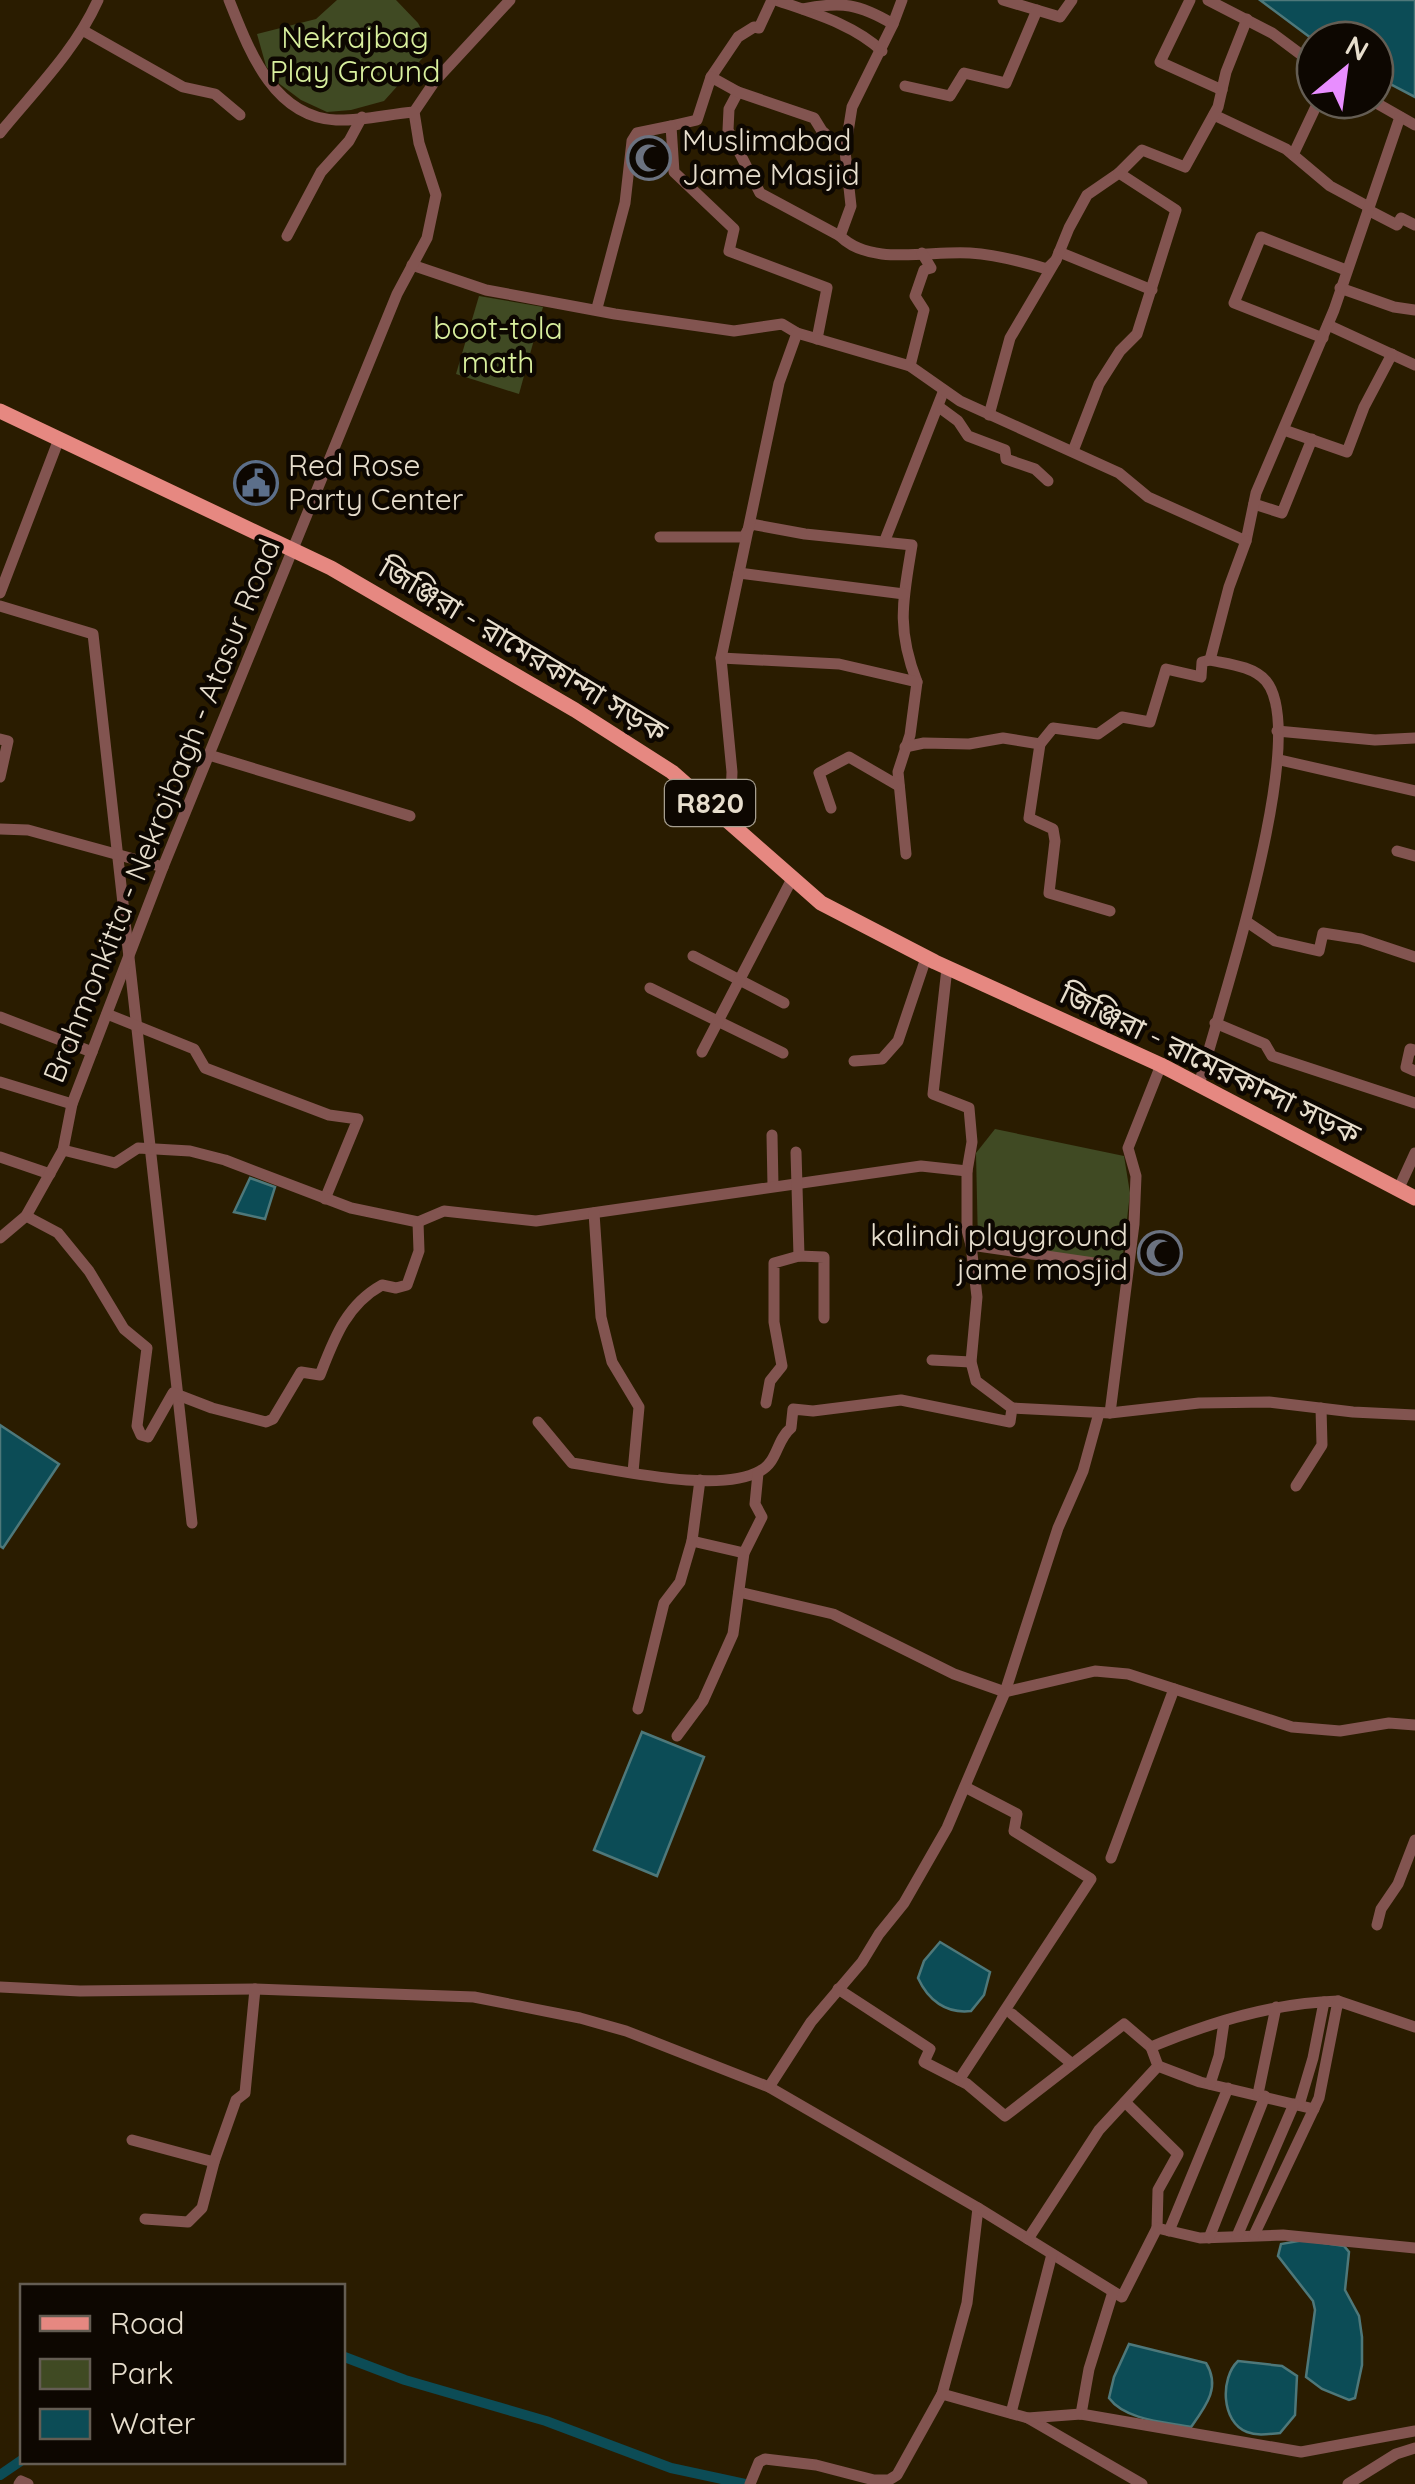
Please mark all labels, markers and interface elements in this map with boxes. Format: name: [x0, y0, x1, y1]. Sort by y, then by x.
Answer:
park label: Nekrajbag Play Ground: [270, 18, 440, 90]
north arrow: [1295, 20, 1395, 120]
text: N: [1340, 27, 1375, 68]
place label: Muslimabad Jame Masjid: [682, 121, 860, 193]
mosque icon: Muslimabad Jame Masjid: [626, 135, 672, 181]
park label: boot-tola math: [433, 309, 563, 381]
place label: Red Rose Party Center: [288, 446, 464, 518]
public building icon: Red Rose Party Center: [233, 460, 279, 506]
street label: Brahmonkitta - Nekrojbagh - Atasur Road: [34, 533, 288, 1088]
street label: জিঞ্জিরা - রামেরকান্দা সড়ক: [372, 547, 675, 751]
road number: R820: [665, 780, 755, 826]
street label: জিঞ্জিরা - রামেরকান্দা সড়ক: [1053, 973, 1368, 1153]
place label: kalindi playground jame mosjid: [870, 1216, 1128, 1288]
mosque icon: kalindi playground jame mosjid: [1137, 1230, 1183, 1276]
legend: [20, 2284, 345, 2464]
text: Road: [110, 2304, 184, 2342]
text: Park: [110, 2354, 174, 2392]
text: Water: [110, 2404, 196, 2442]

